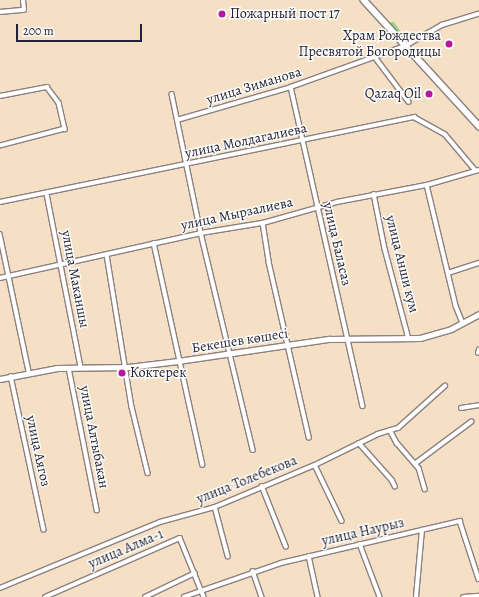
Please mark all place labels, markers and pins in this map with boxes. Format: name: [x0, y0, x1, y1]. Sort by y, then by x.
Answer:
place label: Пожарный пост 17: [230, 6, 340, 22]
marker: Пожарный пост 17: [217, 9, 227, 19]
place label: Храм Рождества Пресвятой Богородицы: [299, 28, 441, 60]
marker: Храм Рождества Пресвятой Богородицы: [444, 39, 454, 49]
place label: Qazaq Oil: [365, 86, 421, 102]
marker: Qazaq Oil: [424, 89, 434, 99]
place label: Коктерек: [130, 365, 186, 381]
marker: Коктерек: [117, 368, 127, 378]

